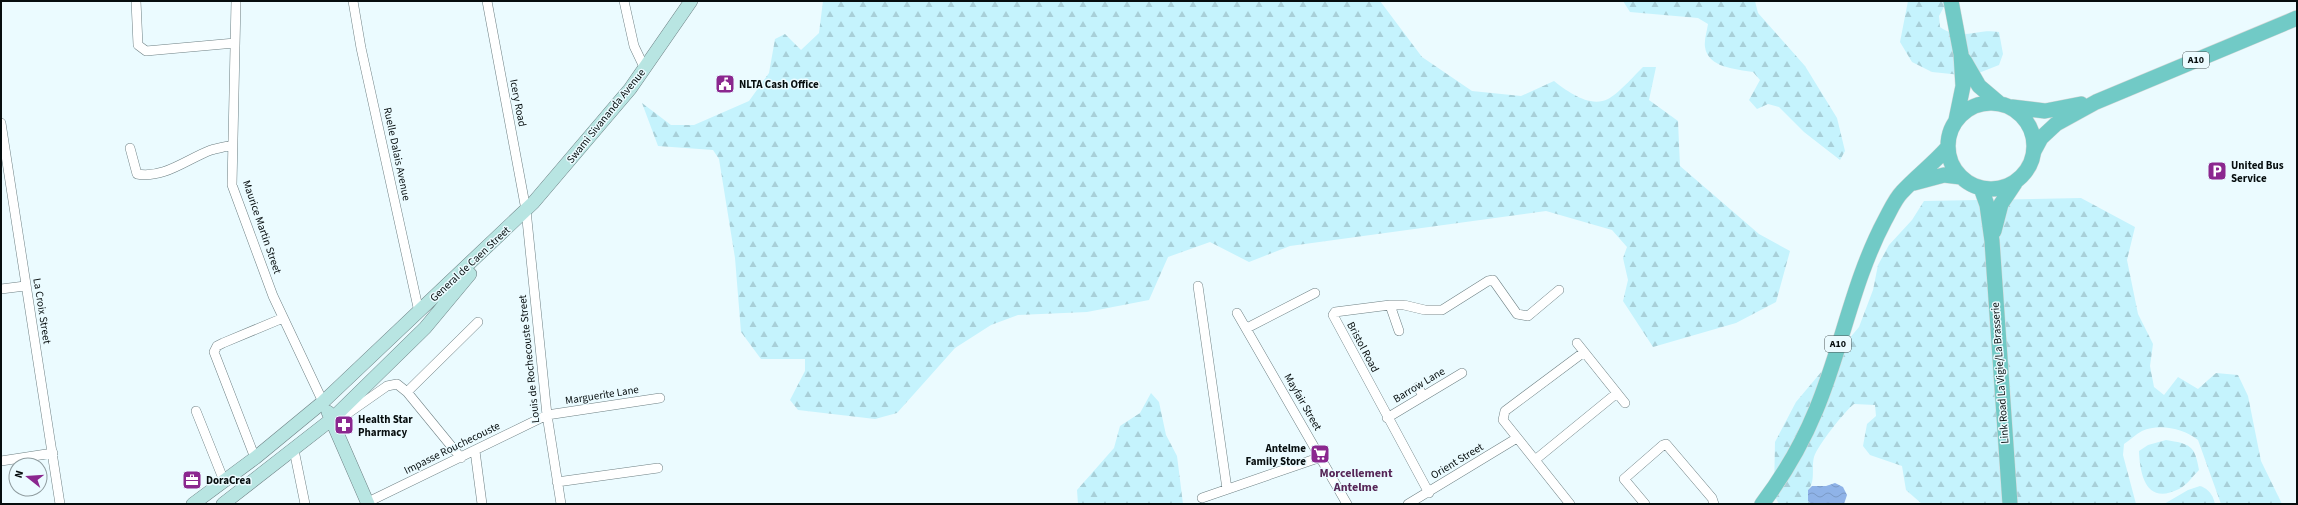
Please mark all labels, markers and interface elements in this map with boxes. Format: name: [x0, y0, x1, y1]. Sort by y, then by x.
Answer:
road number: A10: [2183, 52, 2209, 68]
street label: Swami Sivananda Avenue: [563, 65, 649, 166]
public building icon: NLTA Cash Office: [714, 73, 736, 95]
place label: NLTA Cash Office: [739, 77, 819, 92]
street label: Icery Road: [506, 78, 530, 128]
street label: Ruelle Dalais Avenue: [380, 106, 414, 203]
place label: United Bus Service: [2231, 158, 2284, 186]
parking icon: United Bus Service: [2206, 160, 2228, 182]
street label: Maurice Martin Street: [239, 178, 285, 276]
street label: General de Caen Street: [427, 223, 514, 305]
street label: La Croix Street: [29, 277, 55, 345]
street label: Louis de Rochecouste Street: [515, 294, 543, 424]
street label: Link Road La Vigie/La Brasserie: [1988, 301, 2012, 444]
street label: Bristol Road: [1343, 319, 1383, 375]
road number: A10: [1825, 336, 1851, 352]
street label: Barrow Lane: [1390, 363, 1448, 406]
street label: Mayfair Street: [1281, 371, 1326, 433]
street label: Marguerite Lane: [564, 382, 640, 408]
place label: Health Star Pharmacy: [358, 412, 413, 440]
pharmacy icon: Health Star Pharmacy: [333, 414, 355, 436]
street label: Impasse Rouchecouste: [401, 418, 503, 478]
street label: Orient Street: [1428, 439, 1486, 483]
place label: Antelme Family Store: [1245, 441, 1306, 469]
supermarket icon: Antelme Family Store: [1309, 443, 1331, 465]
north arrow: [8, 457, 48, 497]
district label: Morcellement Antelme: [1319, 465, 1393, 496]
text: N: [11, 469, 27, 480]
office icon: DoraCrea: [181, 469, 203, 491]
place label: DoraCrea: [206, 473, 251, 488]

